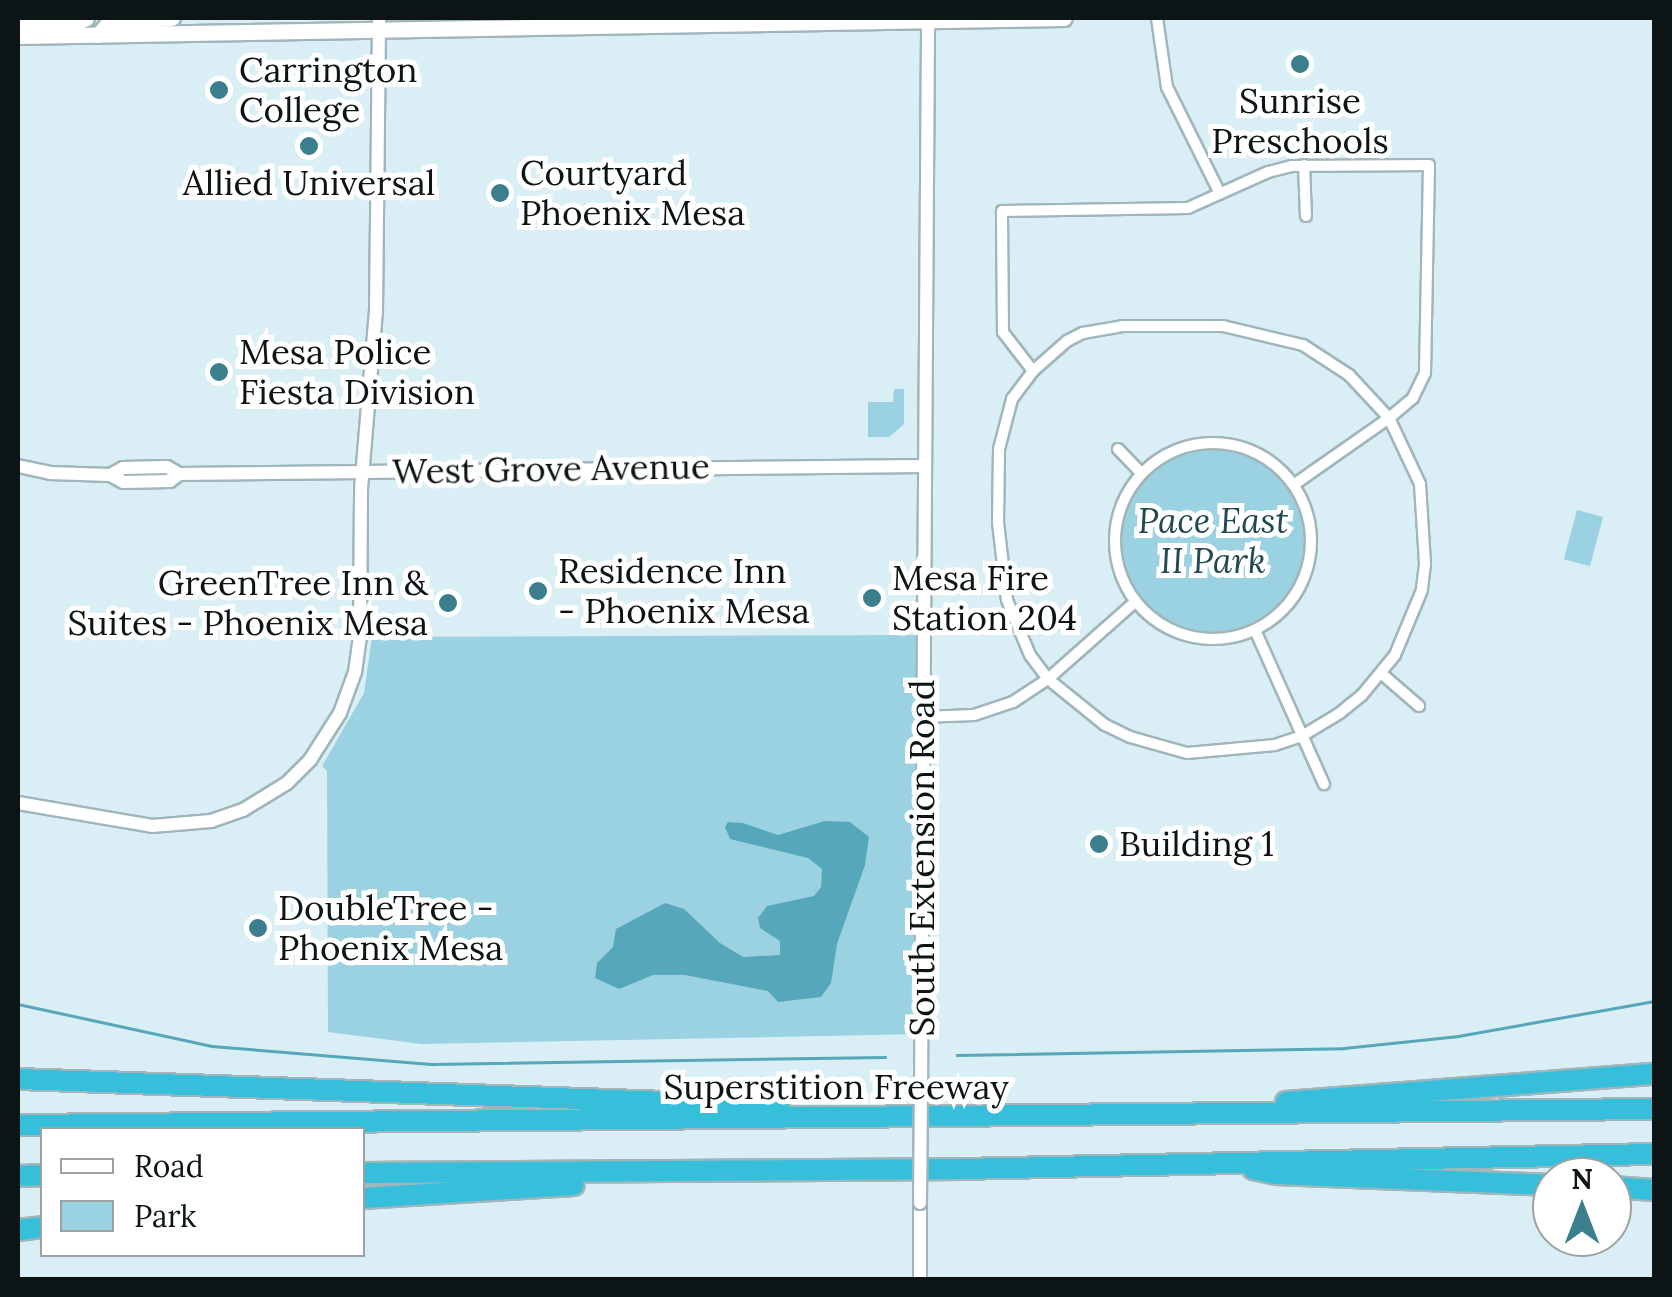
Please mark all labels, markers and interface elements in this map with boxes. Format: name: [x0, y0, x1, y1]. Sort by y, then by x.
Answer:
place label: Carrington College: [239, 49, 418, 131]
marker: Sunrise Preschools: [1289, 53, 1311, 75]
marker: Carrington College: [208, 79, 230, 101]
place label: Sunrise Preschools: [1211, 80, 1389, 162]
marker: Allied Universal: [298, 135, 320, 157]
place label: Courtyard Phoenix Mesa: [520, 152, 745, 234]
place label: Allied Universal: [183, 162, 435, 204]
marker: Courtyard Phoenix Mesa: [489, 182, 511, 204]
place label: Mesa Police Fiesta Division: [239, 331, 475, 413]
marker: Mesa Police Fiesta Division: [208, 361, 230, 383]
street label: West Grove Avenue: [392, 445, 710, 493]
park label: Pace East II Park: [1138, 500, 1288, 582]
place label: Residence Inn - Phoenix Mesa: [558, 550, 810, 632]
place label: Mesa Fire Station 204: [892, 557, 1077, 639]
place label: GreenTree Inn & Suites - Phoenix Mesa: [67, 562, 428, 644]
marker: Residence Inn - Phoenix Mesa: [527, 580, 549, 602]
marker: Mesa Fire Station 204: [861, 587, 883, 609]
marker: GreenTree Inn & Suites - Phoenix Mesa: [437, 592, 459, 614]
street label: South Extension Road: [901, 679, 943, 1037]
place label: Building 1: [1119, 823, 1274, 865]
marker: Building 1: [1088, 833, 1110, 855]
place label: DoubleTree - Phoenix Mesa: [278, 887, 503, 969]
marker: DoubleTree - Phoenix Mesa: [247, 917, 269, 939]
street label: Superstition Freeway: [663, 1066, 1009, 1108]
legend: [40, 1127, 365, 1257]
text: Road: [134, 1147, 204, 1185]
north arrow: [1532, 1157, 1632, 1257]
text: N: [1571, 1161, 1593, 1197]
text: Park: [134, 1197, 196, 1235]

